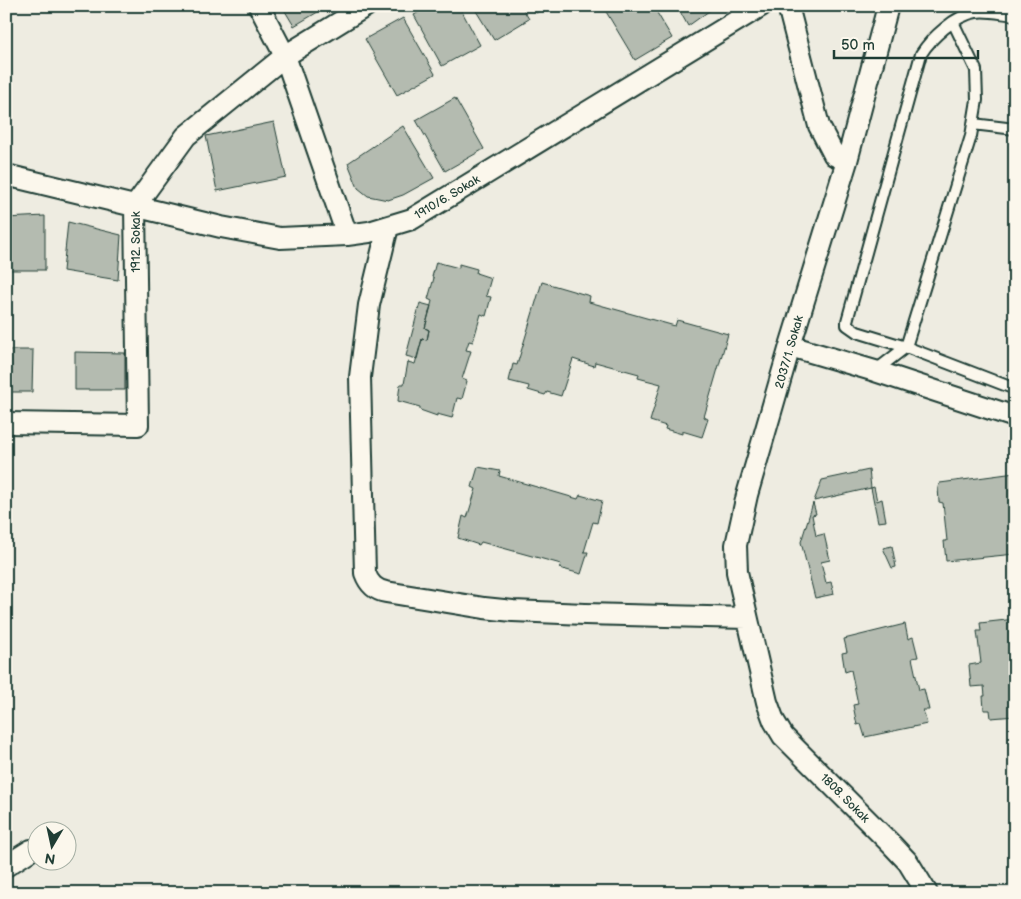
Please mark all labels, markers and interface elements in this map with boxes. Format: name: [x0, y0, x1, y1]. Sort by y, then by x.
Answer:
scale bar: [834, 28, 977, 60]
text: 50 m: [841, 36, 875, 55]
street label: 1910/6. Sokak: [412, 172, 483, 223]
street label: 1912. Sokak: [129, 211, 144, 273]
street label: 2037/1. Sokak: [772, 314, 807, 390]
street label: 1808. Sokak: [817, 771, 872, 826]
north arrow: [28, 822, 78, 872]
text: N: [44, 849, 57, 868]

